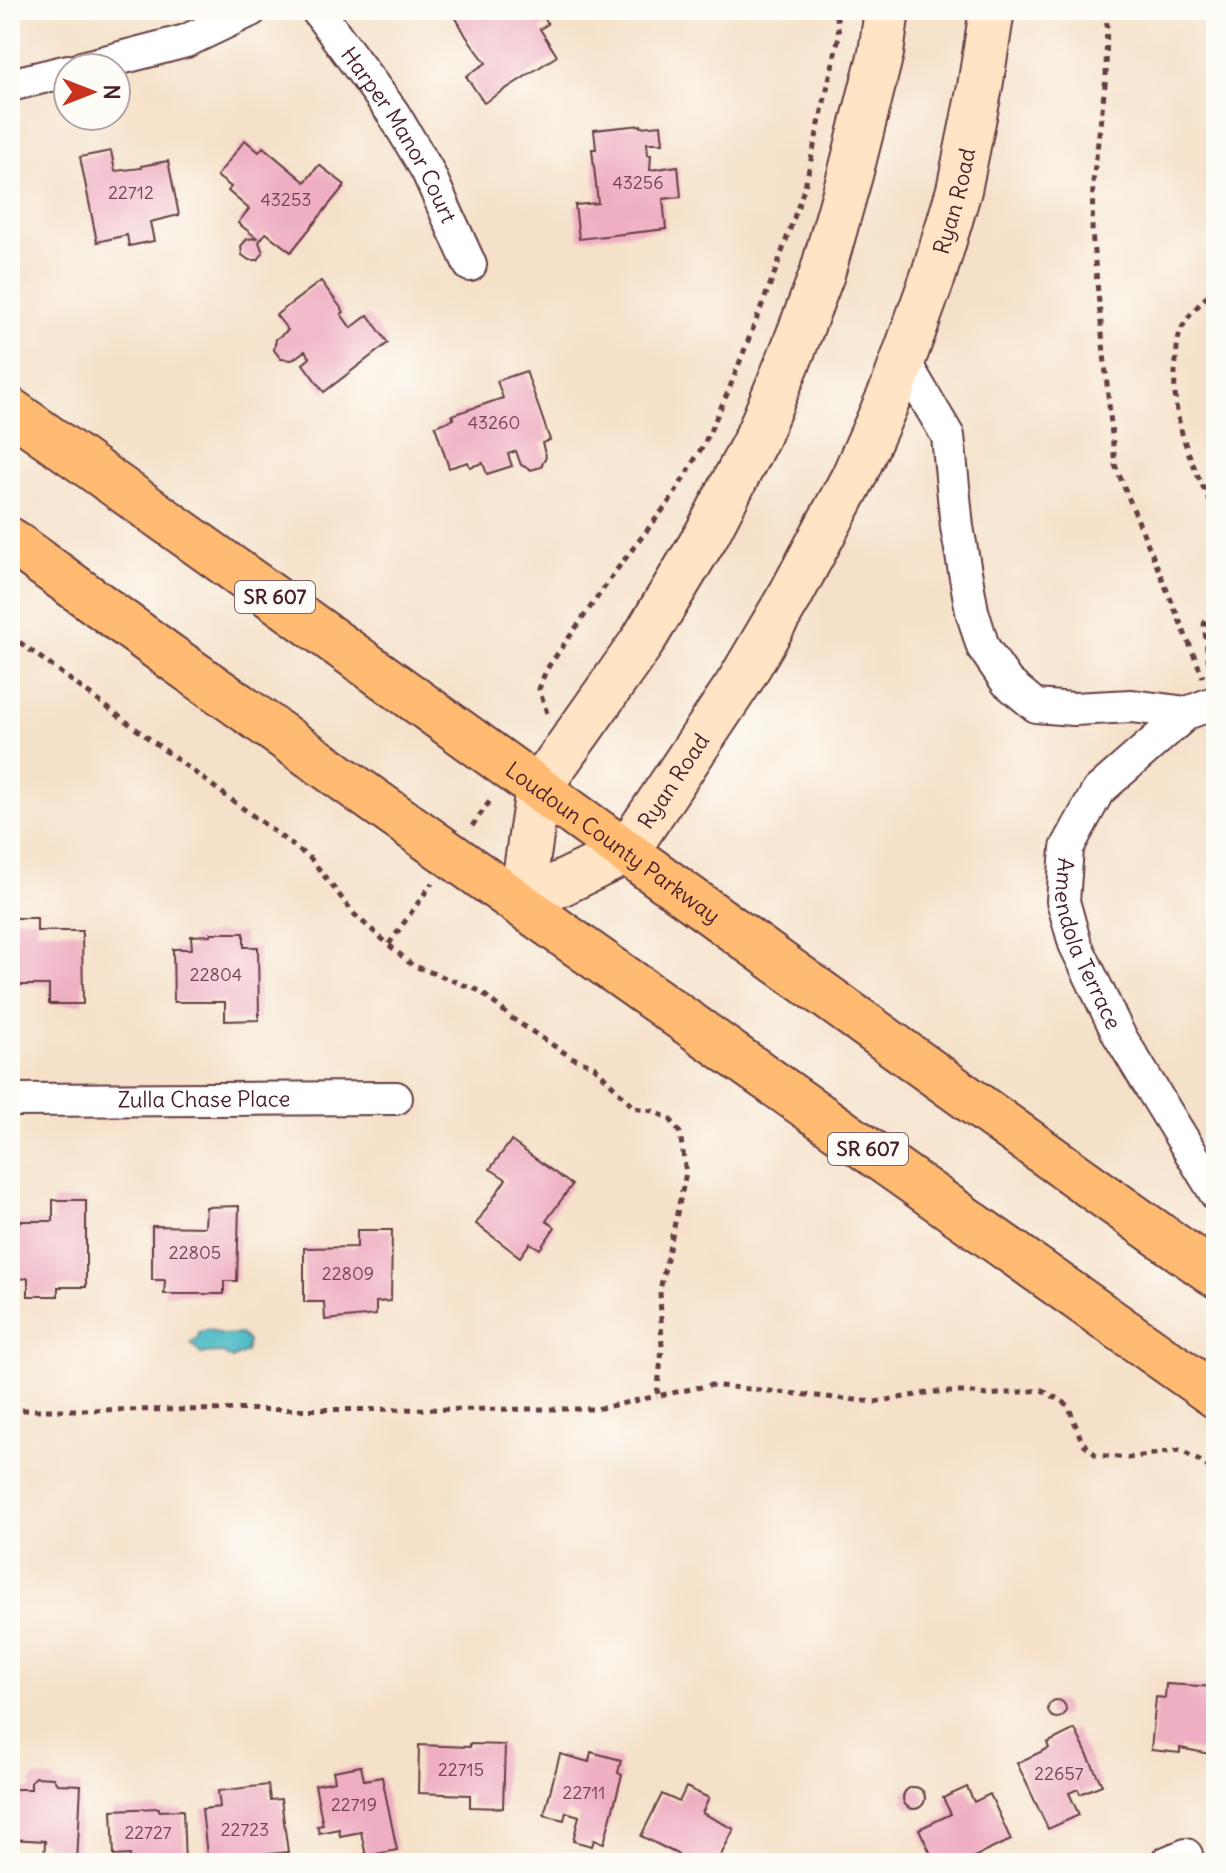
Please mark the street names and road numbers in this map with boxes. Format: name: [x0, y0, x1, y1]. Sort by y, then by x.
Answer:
street label: Harper Manor Court: [335, 41, 463, 227]
street label: Ryan Road: [927, 146, 981, 257]
road number: SR 607: [235, 581, 315, 613]
street label: Ryan Road: [632, 728, 715, 834]
street label: Loudoun County Parkway: [500, 756, 726, 929]
street label: Amendola Terrace: [1049, 857, 1128, 1034]
street label: Zulla Chase Place: [118, 1085, 290, 1113]
road number: SR 607: [828, 1133, 908, 1165]

